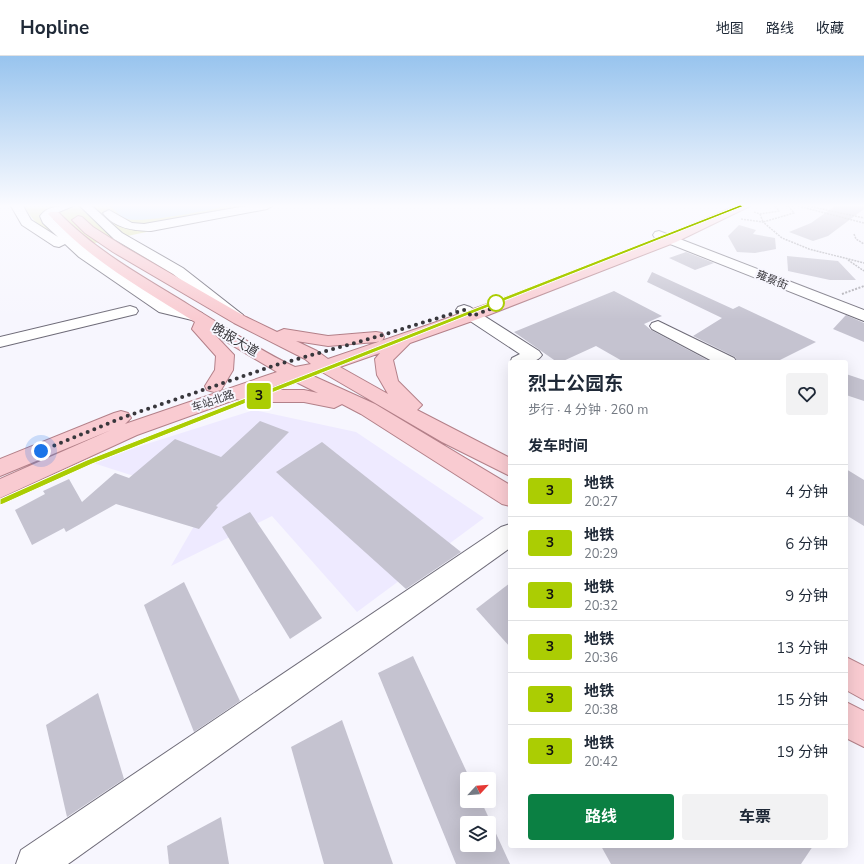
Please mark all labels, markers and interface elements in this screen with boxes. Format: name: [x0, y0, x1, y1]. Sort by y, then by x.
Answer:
text: Hopline: [20, 15, 89, 41]
text: 地图: [716, 19, 744, 38]
text: 路线: [766, 19, 794, 38]
text: 收藏: [816, 19, 844, 38]
street label: 雍景街: [754, 267, 790, 293]
unlabelled marker: [487, 294, 505, 312]
street label: 晚报大道: [208, 319, 262, 361]
text: 烈士公园东: [528, 371, 623, 397]
button: heart: [786, 373, 828, 415]
line badge: 3: [246, 383, 272, 409]
text: 3: [255, 386, 263, 405]
street label: 车站北路: [190, 387, 236, 415]
text: 步行 · 4 分钟 · 260 m: [528, 401, 648, 419]
text: 发车时间: [528, 436, 588, 456]
your location: [31, 441, 51, 461]
text: 地铁: [584, 473, 614, 493]
text: 3: [546, 481, 554, 500]
text: 4 分钟: [785, 482, 828, 502]
text: 20:27: [584, 493, 618, 511]
text: 地铁: [584, 525, 614, 545]
text: 3: [546, 533, 554, 552]
text: 6 分钟: [785, 534, 828, 554]
text: 20:29: [584, 545, 618, 563]
text: 地铁: [584, 577, 614, 597]
text: 3: [546, 585, 554, 604]
text: 9 分钟: [785, 586, 828, 606]
text: 20:32: [584, 597, 618, 615]
text: 地铁: [584, 629, 614, 649]
text: 3: [546, 637, 554, 656]
text: 13 分钟: [776, 638, 828, 658]
text: 20:36: [584, 649, 618, 667]
text: 地铁: [584, 681, 614, 701]
text: 3: [546, 689, 554, 708]
text: 15 分钟: [776, 690, 828, 710]
text: 20:38: [584, 701, 618, 719]
text: 地铁: [584, 733, 614, 753]
text: 3: [546, 741, 554, 760]
text: 19 分钟: [776, 742, 828, 762]
text: 20:42: [584, 753, 618, 771]
north arrow: [460, 772, 496, 808]
map controls: [460, 772, 496, 852]
button: 路线: [528, 794, 674, 840]
button: 车票: [682, 794, 828, 840]
button: layers: [460, 816, 496, 852]

